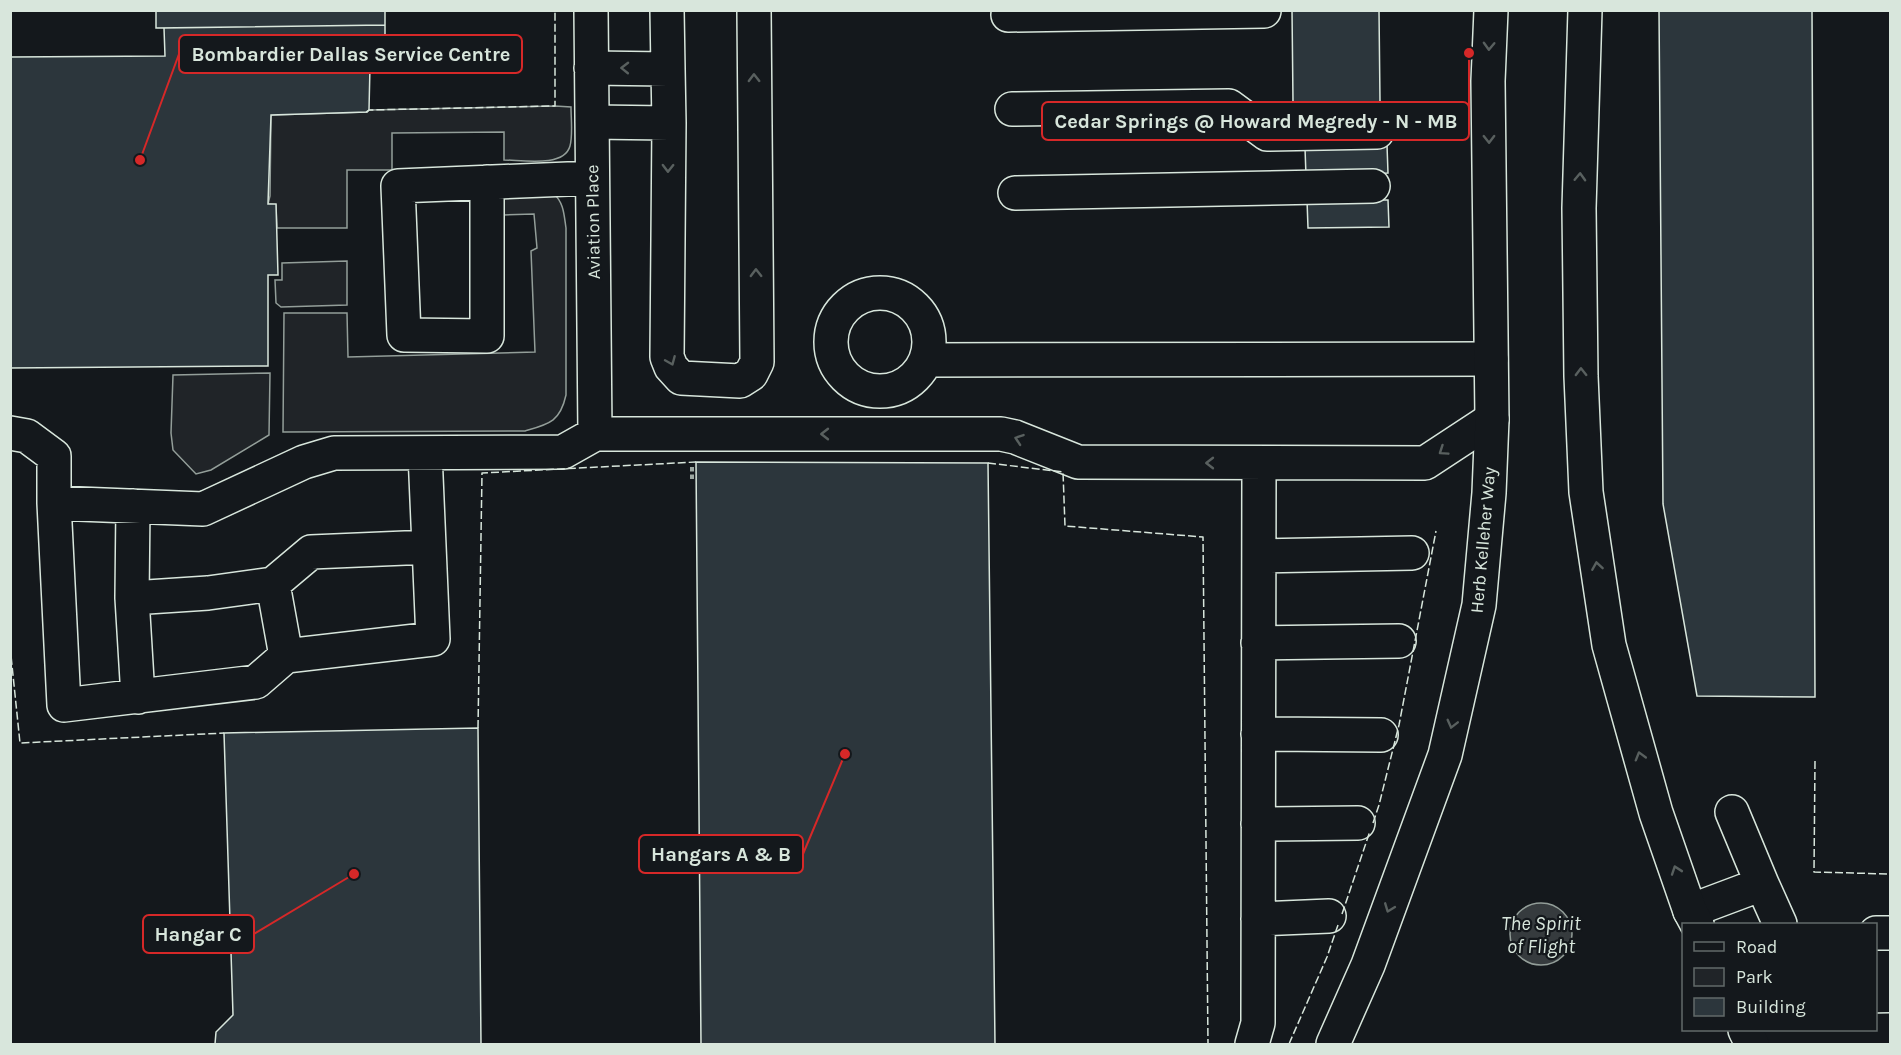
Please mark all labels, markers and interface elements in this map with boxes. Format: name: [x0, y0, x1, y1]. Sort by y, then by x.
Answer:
callout: Bombardier Dallas Service Centre: [179, 35, 522, 73]
one-way arrow: [1483, 41, 1496, 50]
text: Bombardier Dallas Service Centre: [192, 43, 510, 66]
one-way arrow: [621, 62, 630, 74]
one-way arrow: [748, 73, 760, 82]
callout: Cedar Springs @ Howard Megredy - N - MB: [1042, 102, 1469, 140]
text: Cedar Springs @ Howard Megredy - N - MB: [1055, 110, 1457, 133]
one-way arrow: [1483, 135, 1495, 144]
one-way arrow: [662, 163, 674, 172]
street label: Aviation Place: [581, 164, 605, 280]
one-way arrow: [1574, 173, 1586, 182]
one-way arrow: [750, 268, 762, 277]
one-way arrow: [664, 355, 676, 366]
one-way arrow: [1575, 368, 1587, 377]
one-way arrow: [820, 428, 829, 440]
one-way arrow: [1014, 434, 1025, 447]
one-way arrow: [1439, 444, 1450, 455]
one-way arrow: [1205, 456, 1214, 469]
street label: Herb Kelleher Way: [1466, 465, 1500, 614]
one-way arrow: [1592, 562, 1604, 571]
one-way arrow: [1447, 718, 1460, 728]
one-way arrow: [1635, 751, 1647, 762]
callout: Hangars A & B: [639, 835, 803, 873]
text: Hangars A & B: [651, 843, 791, 866]
one-way arrow: [1670, 865, 1683, 876]
one-way arrow: [1384, 902, 1397, 913]
water label: The Spirit of Flight: [1501, 912, 1581, 958]
callout: Hangar C: [143, 915, 254, 953]
text: Hangar C: [154, 923, 242, 946]
legend: [1682, 923, 1877, 1031]
text: Road: [1736, 936, 1777, 958]
text: Park: [1736, 966, 1773, 988]
text: Building: [1736, 996, 1806, 1018]

